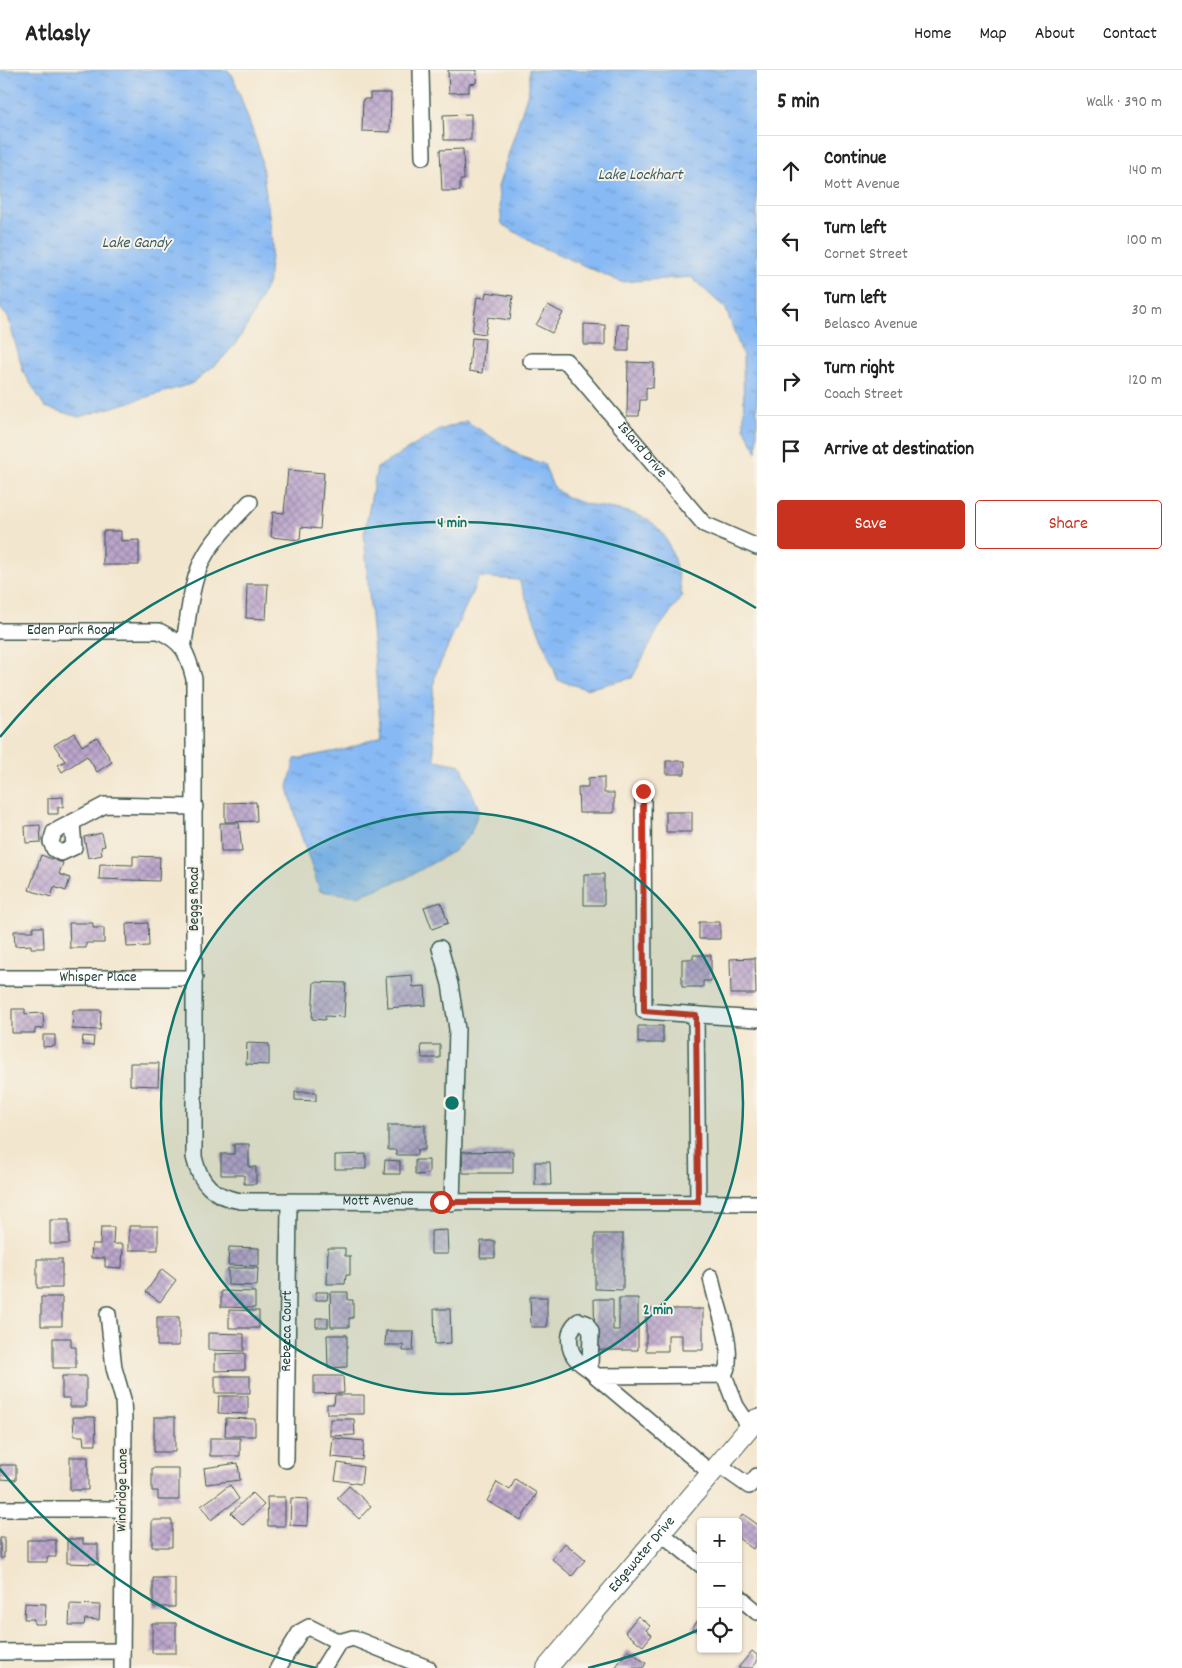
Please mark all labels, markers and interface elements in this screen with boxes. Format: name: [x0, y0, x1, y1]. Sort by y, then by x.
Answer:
text: Atlasly: [25, 18, 89, 52]
text: Home: [914, 22, 951, 47]
text: Map: [979, 22, 1007, 47]
text: About: [1035, 22, 1075, 47]
text: Contact: [1103, 22, 1157, 47]
text: 5 min: [777, 88, 820, 118]
text: Walk · 390 m: [1086, 91, 1162, 114]
text: Continue: [824, 146, 886, 173]
icon: ahead: [777, 157, 805, 185]
text: 140 m: [1128, 159, 1162, 182]
water label: Lake Lockhart: [598, 164, 684, 187]
text: Mott Avenue: [824, 173, 900, 196]
text: Turn left: [824, 216, 887, 243]
icon: left: [777, 227, 805, 255]
text: 100 m: [1126, 229, 1162, 252]
water label: Lake Gandy: [102, 232, 173, 255]
text: Cornet Street: [824, 243, 908, 266]
text: Turn left: [824, 286, 887, 313]
icon: left: [777, 297, 805, 325]
text: 30 m: [1132, 299, 1162, 322]
text: Belasco Avenue: [824, 313, 918, 336]
text: Turn right: [824, 356, 895, 383]
icon: right: [777, 367, 805, 395]
text: 120 m: [1128, 369, 1162, 392]
text: Coach Street: [824, 383, 903, 406]
street label: Island Drive: [611, 417, 672, 484]
icon: arrive: [777, 437, 805, 465]
text: Arrive at destination: [824, 437, 974, 464]
button: Save: [777, 500, 965, 549]
button: Share: [975, 500, 1162, 549]
text: 4 min: [437, 513, 467, 535]
street label: Eden Park Road: [27, 620, 115, 642]
route end: [632, 780, 655, 803]
street label: Beggs Road: [184, 867, 206, 931]
street label: Whisper Place: [59, 967, 137, 989]
centre of rings: [443, 1094, 461, 1112]
street label: Mott Avenue: [342, 1190, 414, 1213]
route start: [430, 1191, 453, 1214]
street label: Rebecca Court: [276, 1290, 299, 1372]
text: 2 min: [643, 1300, 673, 1322]
street label: Windridge Lane: [111, 1447, 135, 1532]
street label: Edgewater Drive: [604, 1512, 681, 1598]
map controls: [697, 1518, 742, 1653]
button: +: [697, 1518, 742, 1563]
button: −: [697, 1563, 742, 1608]
button: locate: [697, 1608, 742, 1653]

